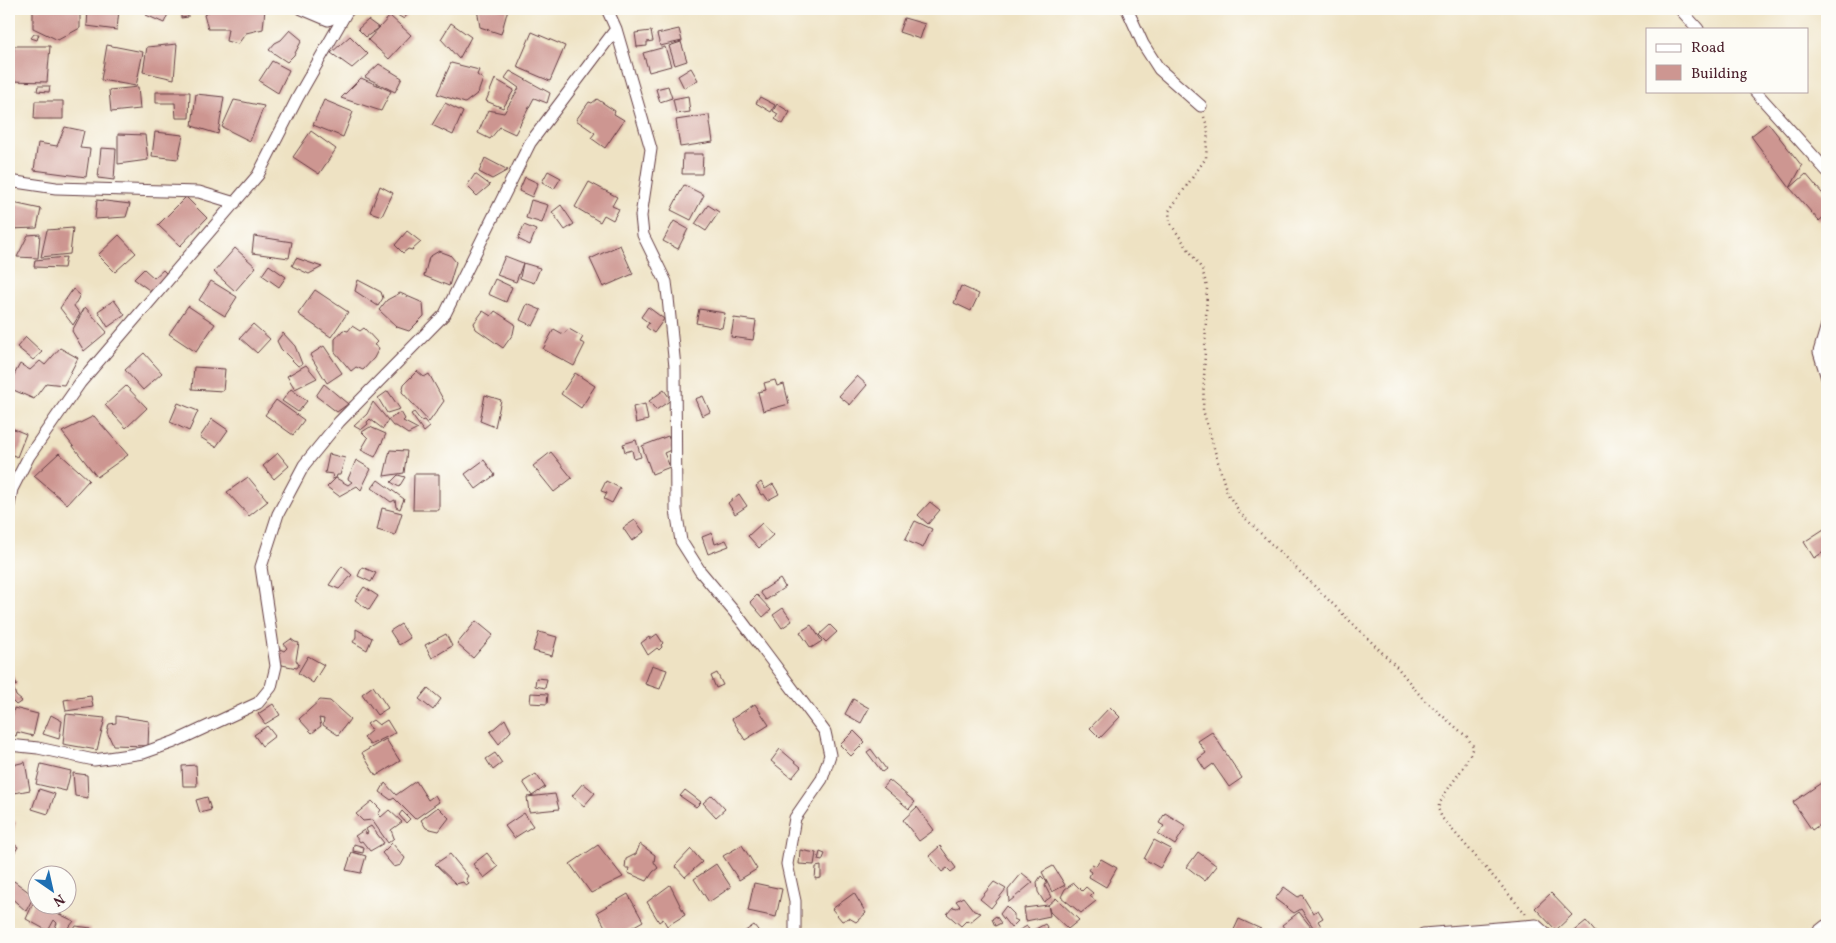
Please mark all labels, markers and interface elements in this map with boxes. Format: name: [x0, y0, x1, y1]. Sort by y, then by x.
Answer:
legend: [1646, 28, 1808, 92]
text: Road: [1691, 38, 1725, 59]
text: Building: [1691, 64, 1748, 85]
north arrow: [28, 866, 78, 916]
text: N: [49, 889, 68, 910]

